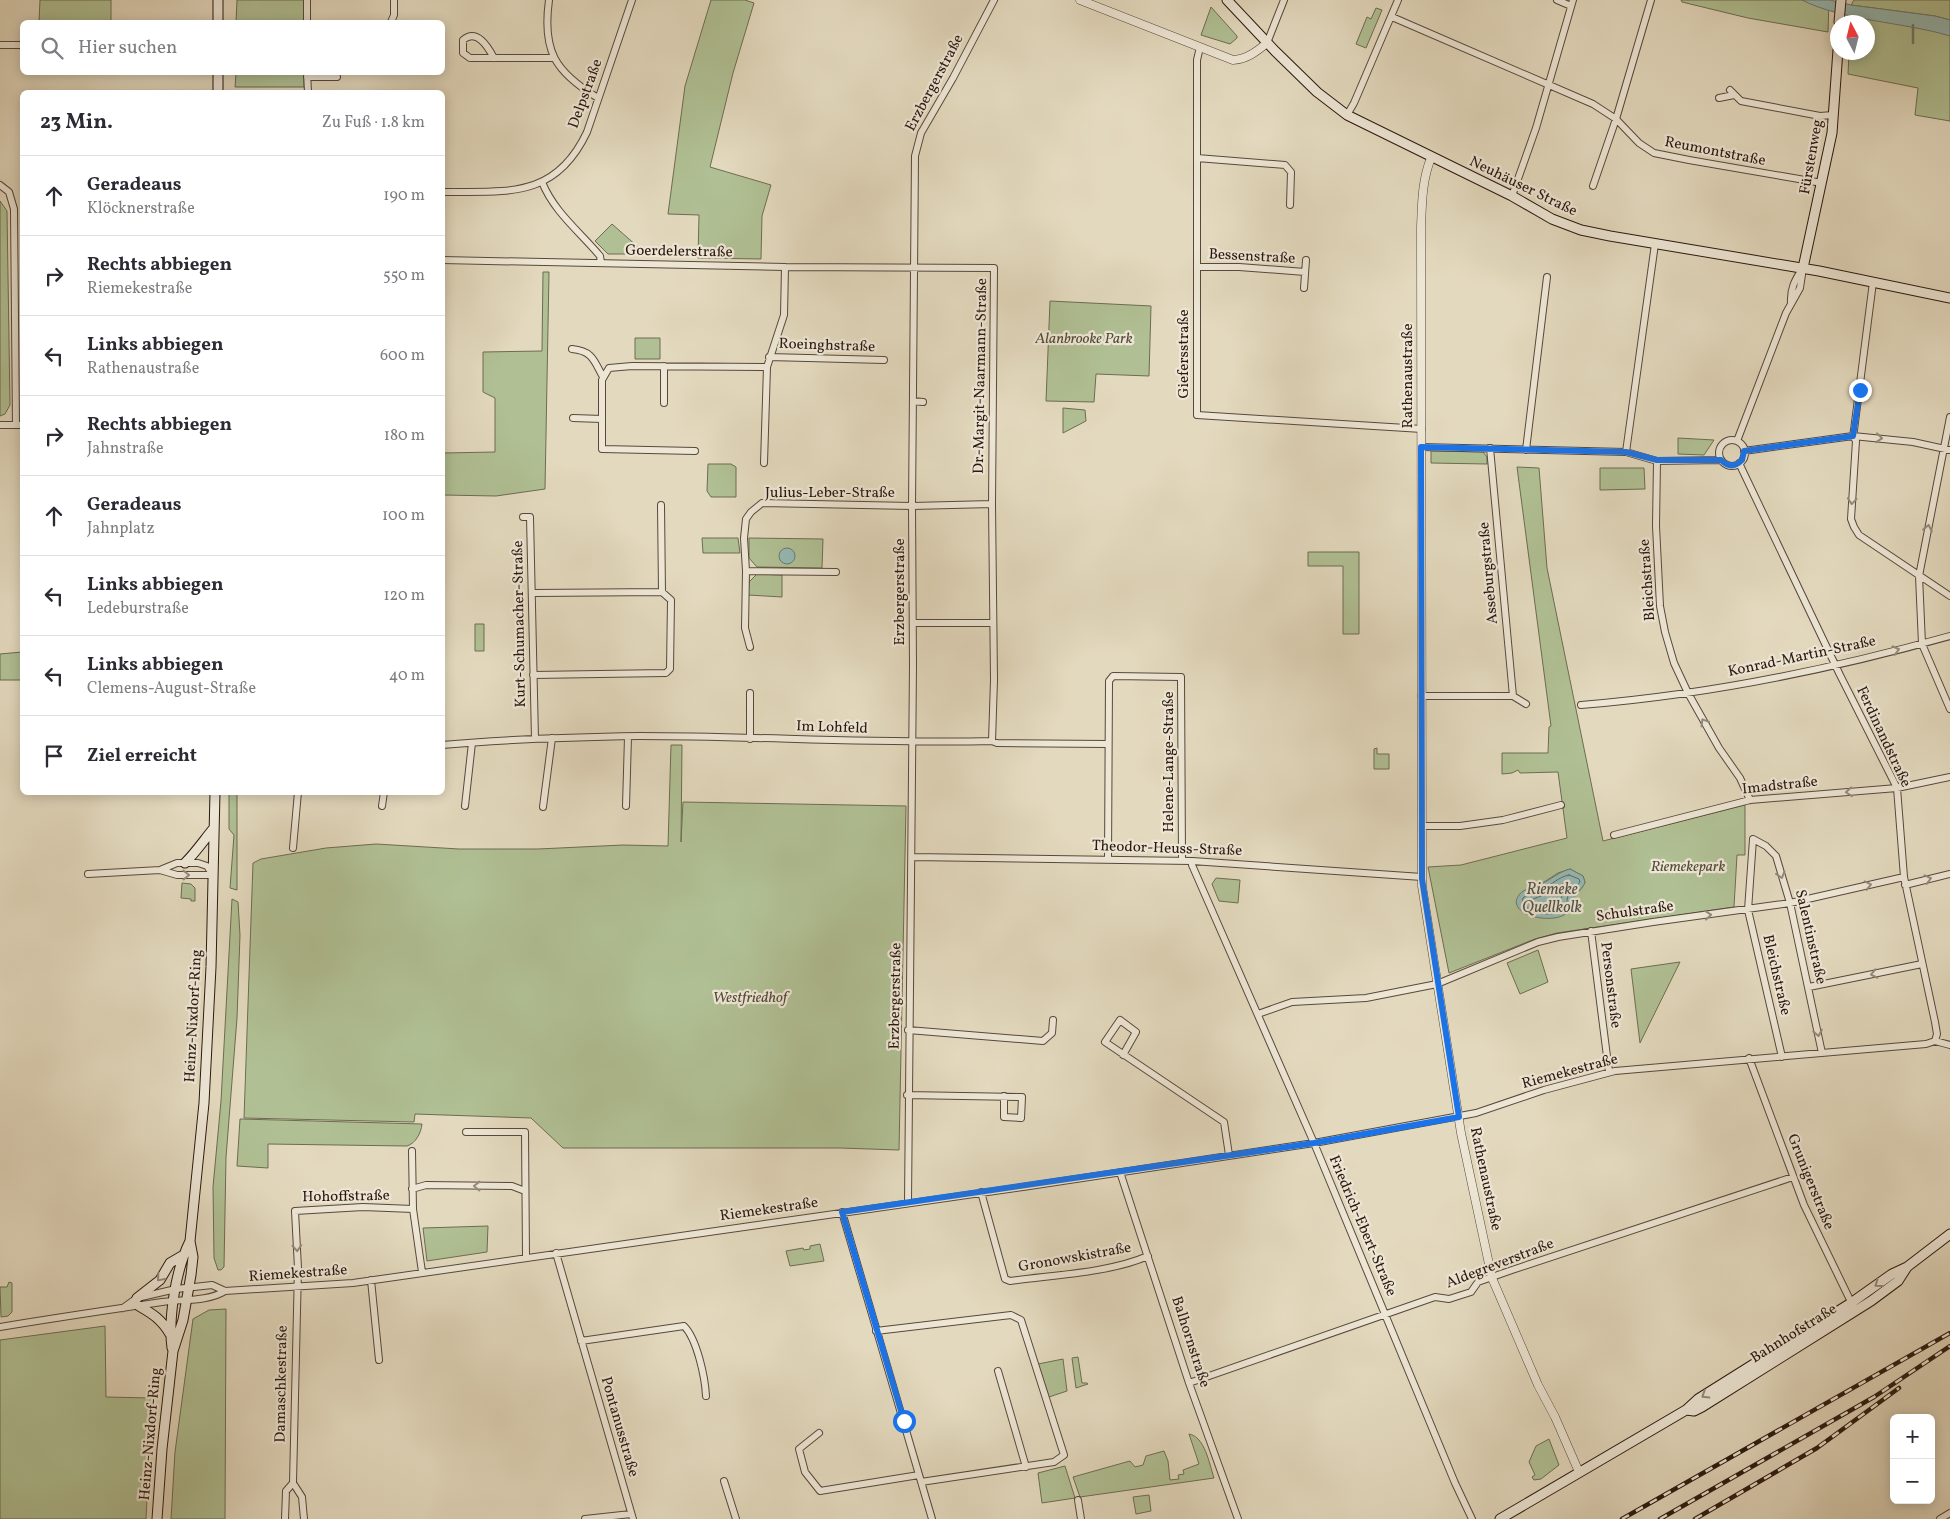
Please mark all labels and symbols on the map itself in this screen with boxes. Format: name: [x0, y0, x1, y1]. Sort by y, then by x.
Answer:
north arrow: [1830, 15, 1875, 60]
street label: Erzbergerstraße: [901, 31, 969, 135]
street label: Delpstraße: [564, 56, 608, 132]
street label: Fürstenweg: [1795, 117, 1829, 196]
street label: Reumontstraße: [1663, 132, 1767, 172]
street label: Neuhäuser Straße: [1465, 152, 1581, 222]
street label: Goerdelerstraße: [625, 241, 733, 263]
street label: Bessenstraße: [1208, 244, 1296, 270]
street label: Dr.-Margit-Naarmann-Straße: [969, 278, 993, 474]
street label: Giefersstraße: [1174, 309, 1195, 399]
street label: Rathenaustraße: [1398, 323, 1419, 429]
park label: Alanbrooke Park: [1034, 329, 1133, 350]
street label: Roeinghstraße: [778, 334, 876, 358]
route end: [1849, 379, 1872, 402]
one-way arrow: [1875, 433, 1883, 444]
street label: Julius-Leber-Straße: [765, 483, 895, 504]
one-way arrow: [1846, 497, 1857, 505]
street label: Asseburgstraße: [1474, 521, 1504, 625]
one-way arrow: [1922, 524, 1933, 533]
street label: Bleichstraße: [1635, 538, 1661, 622]
street label: Erzbergerstraße: [890, 539, 911, 646]
street label: Kurt-Schumacher-Straße: [508, 540, 532, 708]
street label: Konrad-Martin-Straße: [1726, 631, 1878, 683]
one-way arrow: [1891, 645, 1900, 656]
street label: Ferdinandstraße: [1850, 683, 1916, 791]
street label: Helene-Lange-Straße: [1159, 691, 1180, 833]
street label: Im Lohfeld: [796, 716, 868, 740]
one-way arrow: [1701, 719, 1711, 728]
street label: Imadstraße: [1741, 772, 1819, 800]
one-way arrow: [1844, 786, 1852, 797]
street label: Theodor-Heuss-Straße: [1091, 836, 1243, 862]
park label: Riemekepark: [1651, 857, 1725, 878]
one-way arrow: [182, 870, 190, 880]
one-way arrow: [1776, 870, 1786, 878]
one-way arrow: [1923, 875, 1931, 885]
water label: Riemeke Quellkolk: [1522, 879, 1583, 919]
one-way arrow: [1863, 880, 1872, 891]
street label: Salentinstraße: [1789, 888, 1831, 986]
street label: Schulstraße: [1595, 896, 1675, 928]
one-way arrow: [1705, 910, 1713, 921]
street label: Bleichstraße: [1757, 933, 1795, 1017]
street label: Personstraße: [1594, 941, 1626, 1029]
street label: Erzbergerstraße: [885, 942, 907, 1050]
street label: Heinz-Nixdorf-Ring: [180, 948, 208, 1083]
one-way arrow: [1870, 968, 1878, 979]
park label: Westfriedhof: [713, 988, 790, 1009]
one-way arrow: [1812, 1028, 1823, 1037]
street label: Riemekestraße: [1520, 1049, 1620, 1095]
street label: Rathenaustraße: [1464, 1125, 1506, 1233]
street label: Grunigerstraße: [1781, 1131, 1839, 1233]
street label: Friedrich-Ebert-Straße: [1323, 1152, 1401, 1300]
one-way arrow: [473, 1180, 481, 1191]
street label: Hohoffstraße: [302, 1186, 390, 1208]
street label: Riemekestraße: [719, 1193, 819, 1227]
street label: Aldegreverstraße: [1443, 1234, 1557, 1294]
street label: Gronowskistraße: [1017, 1238, 1133, 1278]
one-way arrow: [292, 1245, 303, 1253]
street label: Riemekestraße: [248, 1260, 348, 1288]
one-way arrow: [157, 1272, 166, 1281]
one-way arrow: [1874, 1278, 1884, 1287]
street label: Balhornstraße: [1165, 1294, 1215, 1390]
street label: Bahnhofstraße: [1747, 1299, 1841, 1369]
street label: Damaschkestraße: [270, 1325, 294, 1443]
street label: Heinz-Nixdorf-Ring: [135, 1366, 167, 1501]
street label: Pontanusstraße: [595, 1374, 643, 1480]
one-way arrow: [1702, 1388, 1711, 1398]
route start: [893, 1410, 916, 1433]

